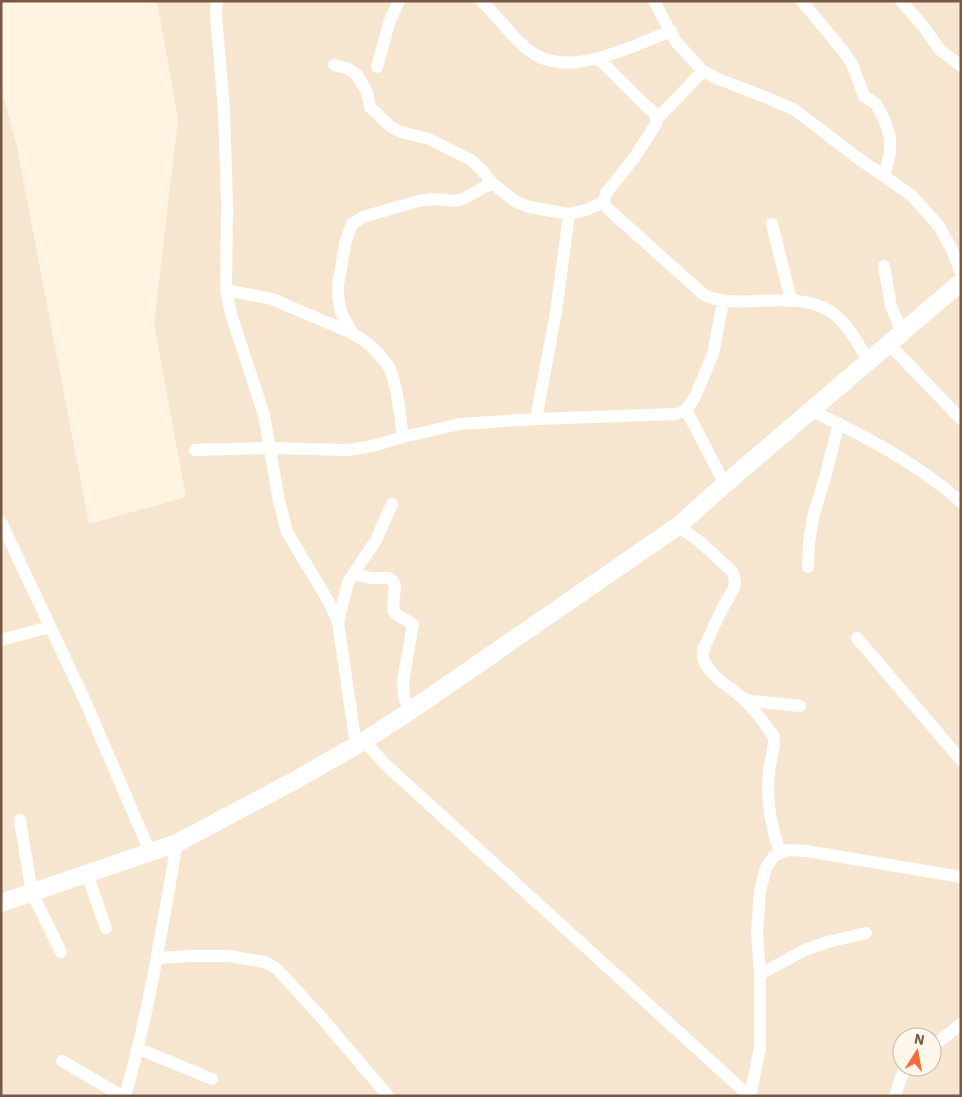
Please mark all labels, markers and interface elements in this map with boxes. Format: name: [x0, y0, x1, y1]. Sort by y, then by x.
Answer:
north arrow: [892, 1027, 942, 1077]
text: N: [913, 1029, 926, 1049]

